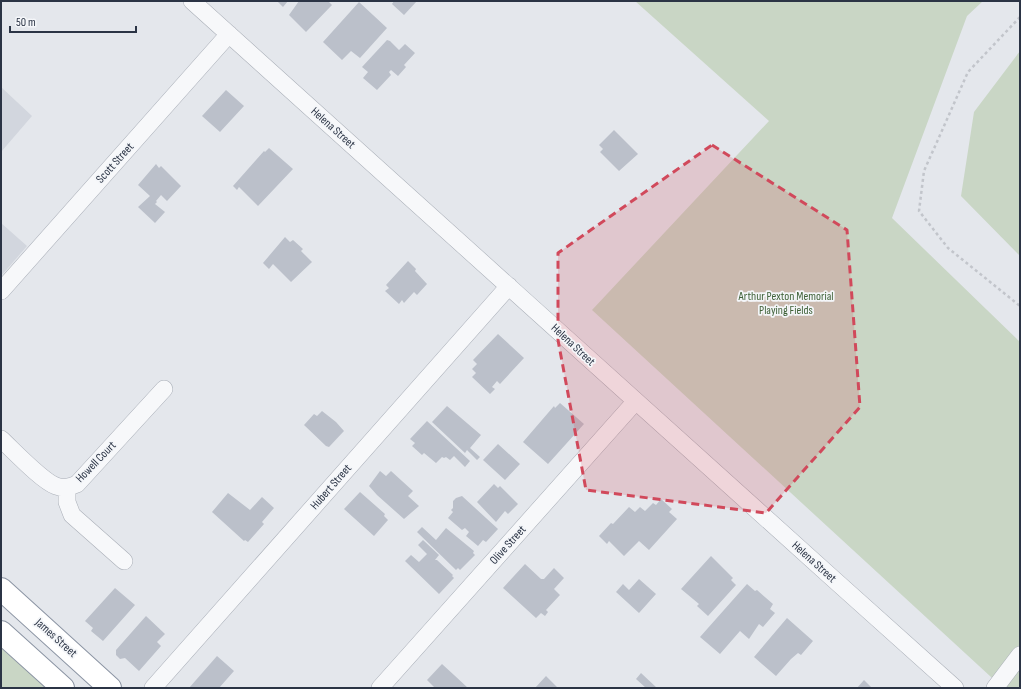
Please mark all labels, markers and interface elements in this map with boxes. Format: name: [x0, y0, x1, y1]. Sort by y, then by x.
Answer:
scale bar: [10, 8, 136, 34]
text: 50 m: [16, 15, 36, 30]
street label: Helena Street: [308, 104, 359, 152]
street label: Scott Street: [93, 139, 137, 186]
park label: Arthur Pexton Memorial Playing Fields: [737, 289, 834, 318]
street label: Helena Street: [548, 321, 598, 369]
street label: Howell Court: [73, 438, 120, 486]
street label: Hubert Street: [307, 461, 355, 513]
street label: Olive Street: [487, 522, 530, 568]
street label: Helena Street: [789, 538, 840, 586]
street label: James Street: [31, 615, 80, 661]

